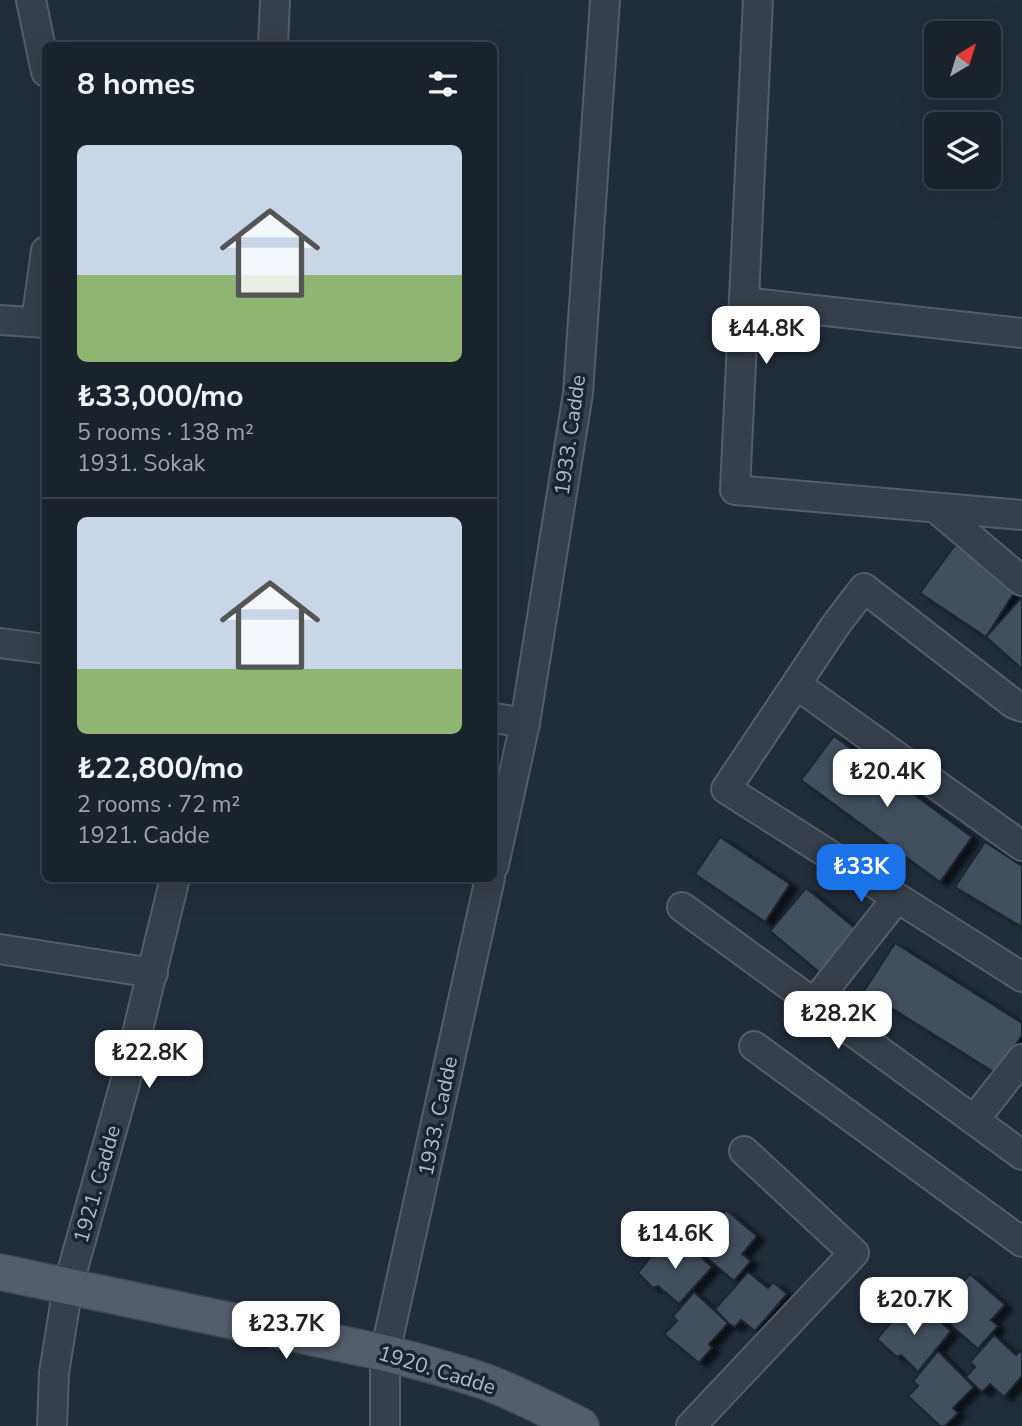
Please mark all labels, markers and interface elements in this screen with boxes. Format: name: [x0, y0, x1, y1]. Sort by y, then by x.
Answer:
north arrow: [924, 21, 1001, 98]
map controls: [924, 21, 1001, 189]
text: 8 homes: [77, 64, 195, 105]
icon: filters: [424, 65, 462, 103]
button: layers: [924, 112, 1001, 189]
icon: home: [207, 190, 333, 316]
pin: ₺44.8K: [709, 306, 823, 366]
text: ₺44.8K: [728, 313, 804, 344]
street label: 1933. Cadde: [548, 373, 592, 497]
text: ₺33,000/mo: [77, 376, 244, 417]
text: 5 rooms · 138 m²: [77, 417, 254, 448]
text: 1931. Sokak: [77, 448, 205, 479]
icon: home: [207, 562, 333, 688]
text: ₺22,800/mo: [77, 748, 244, 789]
pin: ₺20.4K: [830, 750, 944, 809]
text: ₺20.4K: [849, 756, 925, 787]
text: 2 rooms · 72 m²: [77, 789, 240, 820]
text: 1921. Cadde: [77, 820, 210, 851]
pin: ₺33K: [820, 844, 902, 904]
text: ₺33K: [833, 851, 889, 882]
pin: ₺28.2K: [781, 992, 895, 1051]
text: ₺28.2K: [800, 998, 876, 1029]
pin: ₺22.8K: [92, 1030, 206, 1090]
text: ₺22.8K: [111, 1037, 187, 1068]
street label: 1933. Cadde: [412, 1054, 464, 1178]
street label: 1921. Cadde: [67, 1122, 127, 1246]
pin: ₺14.6K: [618, 1212, 732, 1271]
text: ₺14.6K: [637, 1218, 713, 1249]
pin: ₺20.7K: [857, 1278, 971, 1337]
text: ₺20.7K: [876, 1284, 952, 1315]
pin: ₺23.7K: [229, 1302, 343, 1361]
text: ₺23.7K: [248, 1308, 324, 1339]
street label: 1920. Cadde: [375, 1339, 499, 1401]

